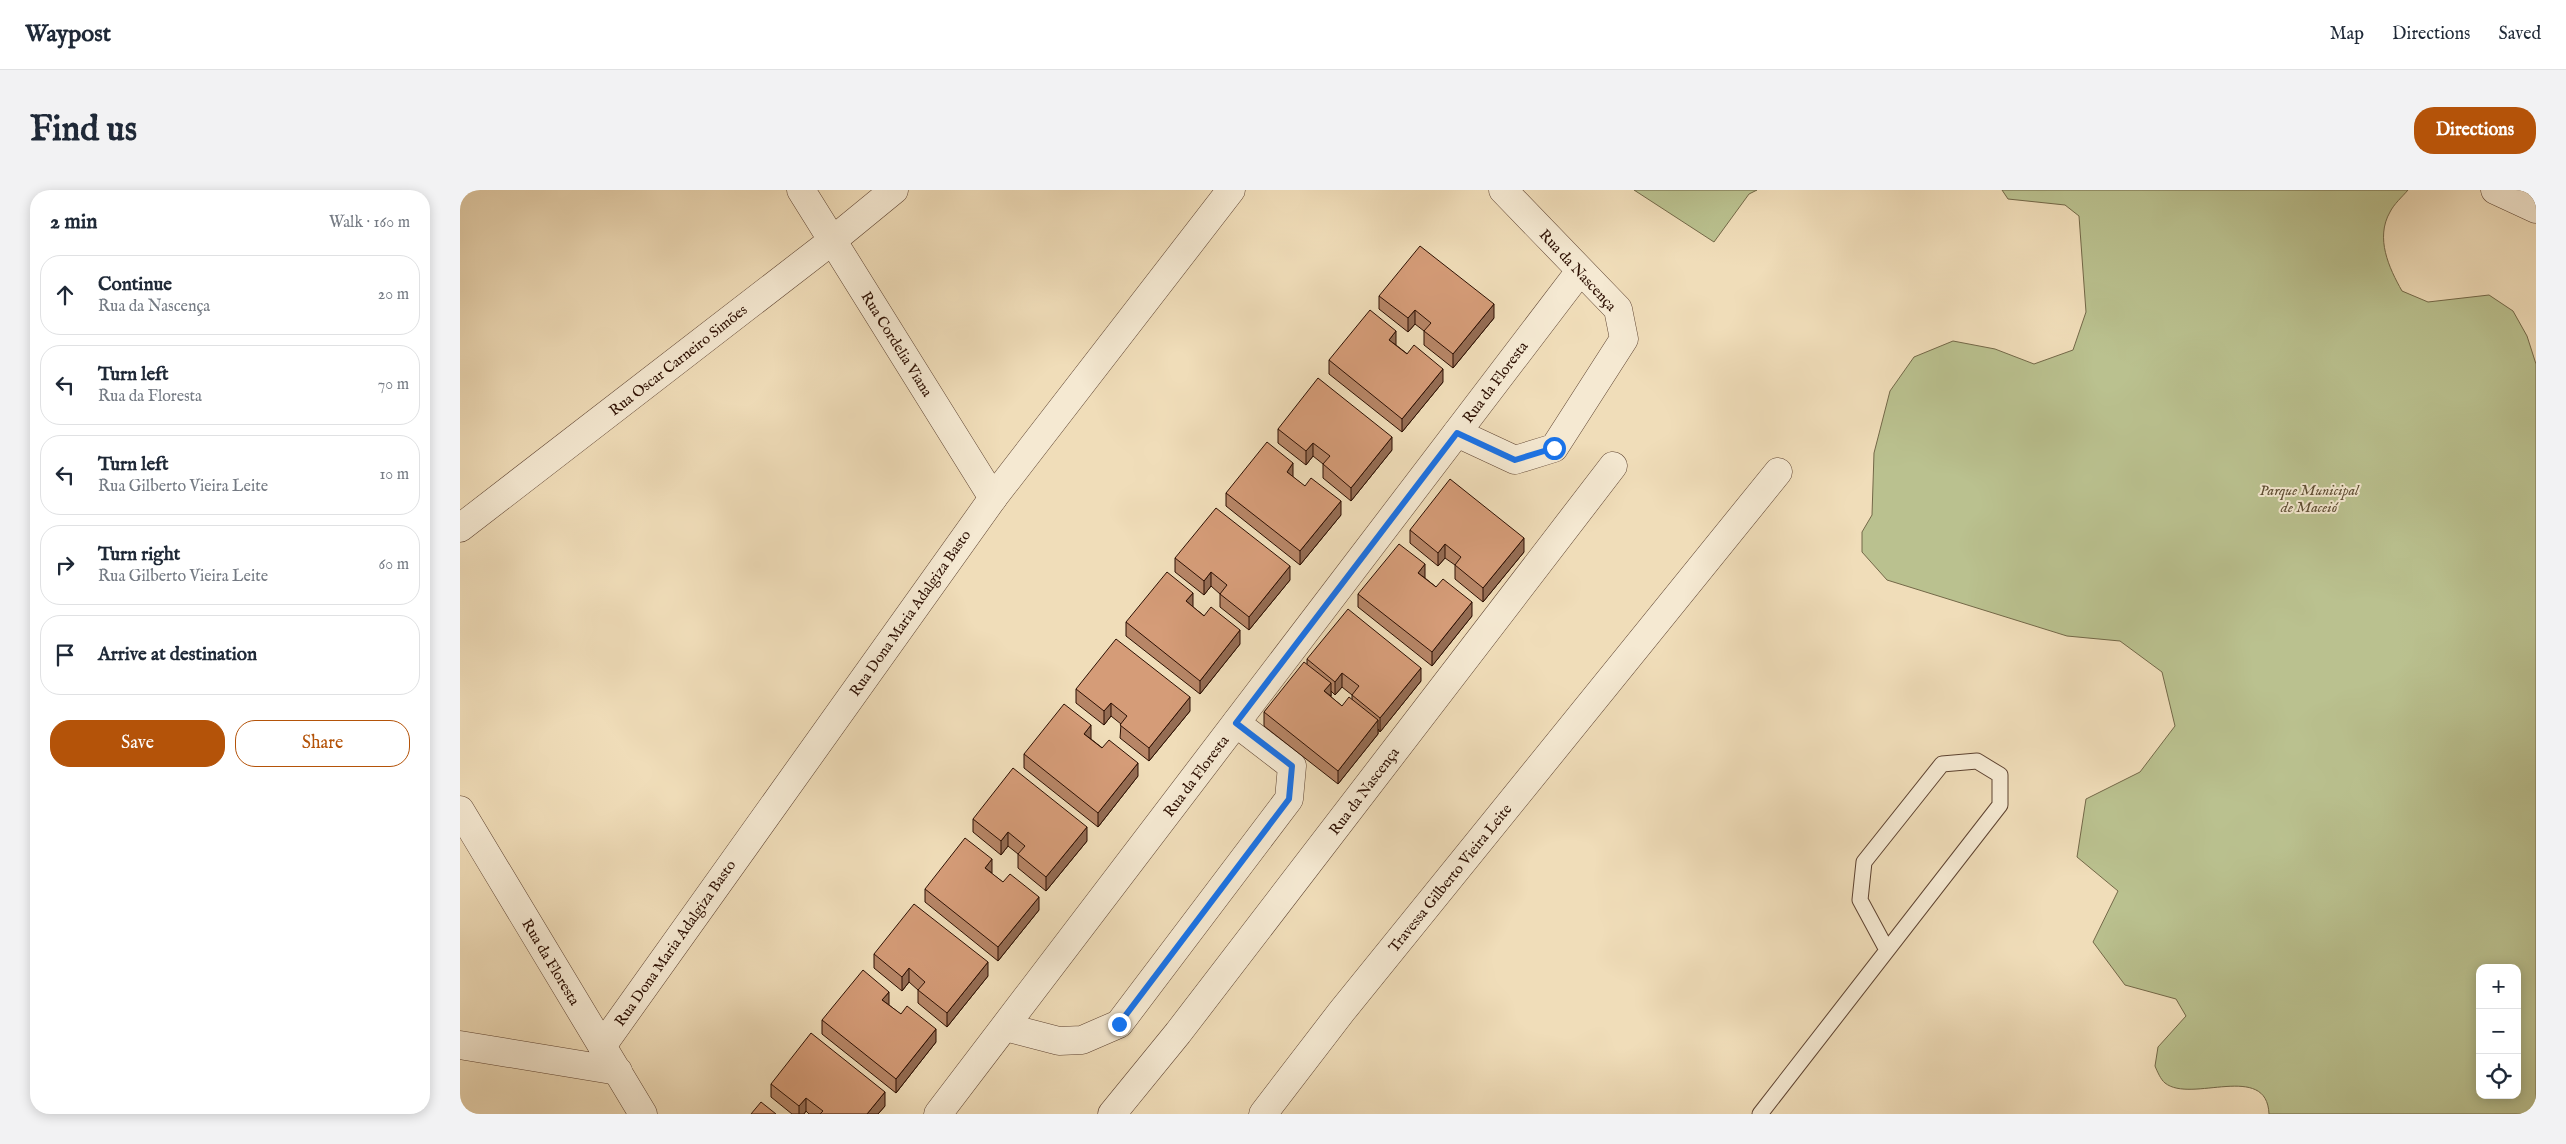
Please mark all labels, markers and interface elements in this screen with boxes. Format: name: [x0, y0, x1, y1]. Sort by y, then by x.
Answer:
text: Waypost: [25, 19, 111, 50]
text: Map: [2330, 23, 2364, 46]
text: Directions: [2392, 23, 2470, 46]
text: Saved: [2498, 23, 2541, 46]
button: Directions: [2414, 107, 2536, 154]
text: Find us: [30, 108, 137, 153]
text: 2 min: [50, 209, 97, 236]
text: Walk · 160 m: [329, 213, 410, 233]
street label: Rua da Nascença: [1535, 225, 1621, 316]
text: Continue: [98, 273, 172, 297]
icon: ahead: [51, 281, 79, 309]
text: 20 m: [378, 285, 409, 305]
street label: Rua Cordelia Viana: [857, 288, 937, 401]
text: Rua da Nascença: [98, 297, 210, 317]
street label: Rua Oscar Carneiro Simões: [605, 301, 751, 420]
street label: Rua da Floresta: [1458, 337, 1533, 427]
text: Turn left: [98, 363, 169, 387]
icon: left: [51, 371, 79, 399]
text: 70 m: [378, 375, 409, 395]
text: Rua da Floresta: [98, 387, 202, 407]
route start: [1543, 437, 1566, 460]
text: Turn left: [98, 453, 169, 477]
icon: left: [51, 461, 79, 489]
text: 10 m: [379, 465, 409, 485]
text: Rua Gilberto Vieira Leite: [98, 477, 268, 497]
park label: Parque Municipal de Maceió: [2259, 481, 2360, 517]
street label: Rua Dona Maria Adalgiza Basto: [846, 526, 975, 700]
text: Turn right: [98, 543, 180, 567]
icon: right: [51, 551, 79, 579]
text: 60 m: [379, 555, 409, 575]
text: Rua Gilberto Vieira Leite: [98, 567, 268, 587]
icon: arrive: [51, 641, 79, 669]
text: Arrive at destination: [98, 643, 257, 667]
button: Save: [50, 720, 225, 767]
button: Share: [235, 720, 410, 767]
street label: Rua da Floresta: [1159, 731, 1234, 821]
street label: Rua da Nascença: [1325, 743, 1404, 839]
street label: Travessa Gilberto Vieira Leite: [1385, 800, 1516, 957]
street label: Rua Dona Maria Adalgiza Basto: [611, 856, 740, 1030]
street label: Rua da Floresta: [517, 916, 584, 1009]
map controls: [2476, 964, 2521, 1099]
button: +: [2476, 964, 2521, 1009]
button: −: [2476, 1009, 2521, 1054]
route end: [1108, 1013, 1131, 1036]
button: locate: [2476, 1054, 2521, 1099]

